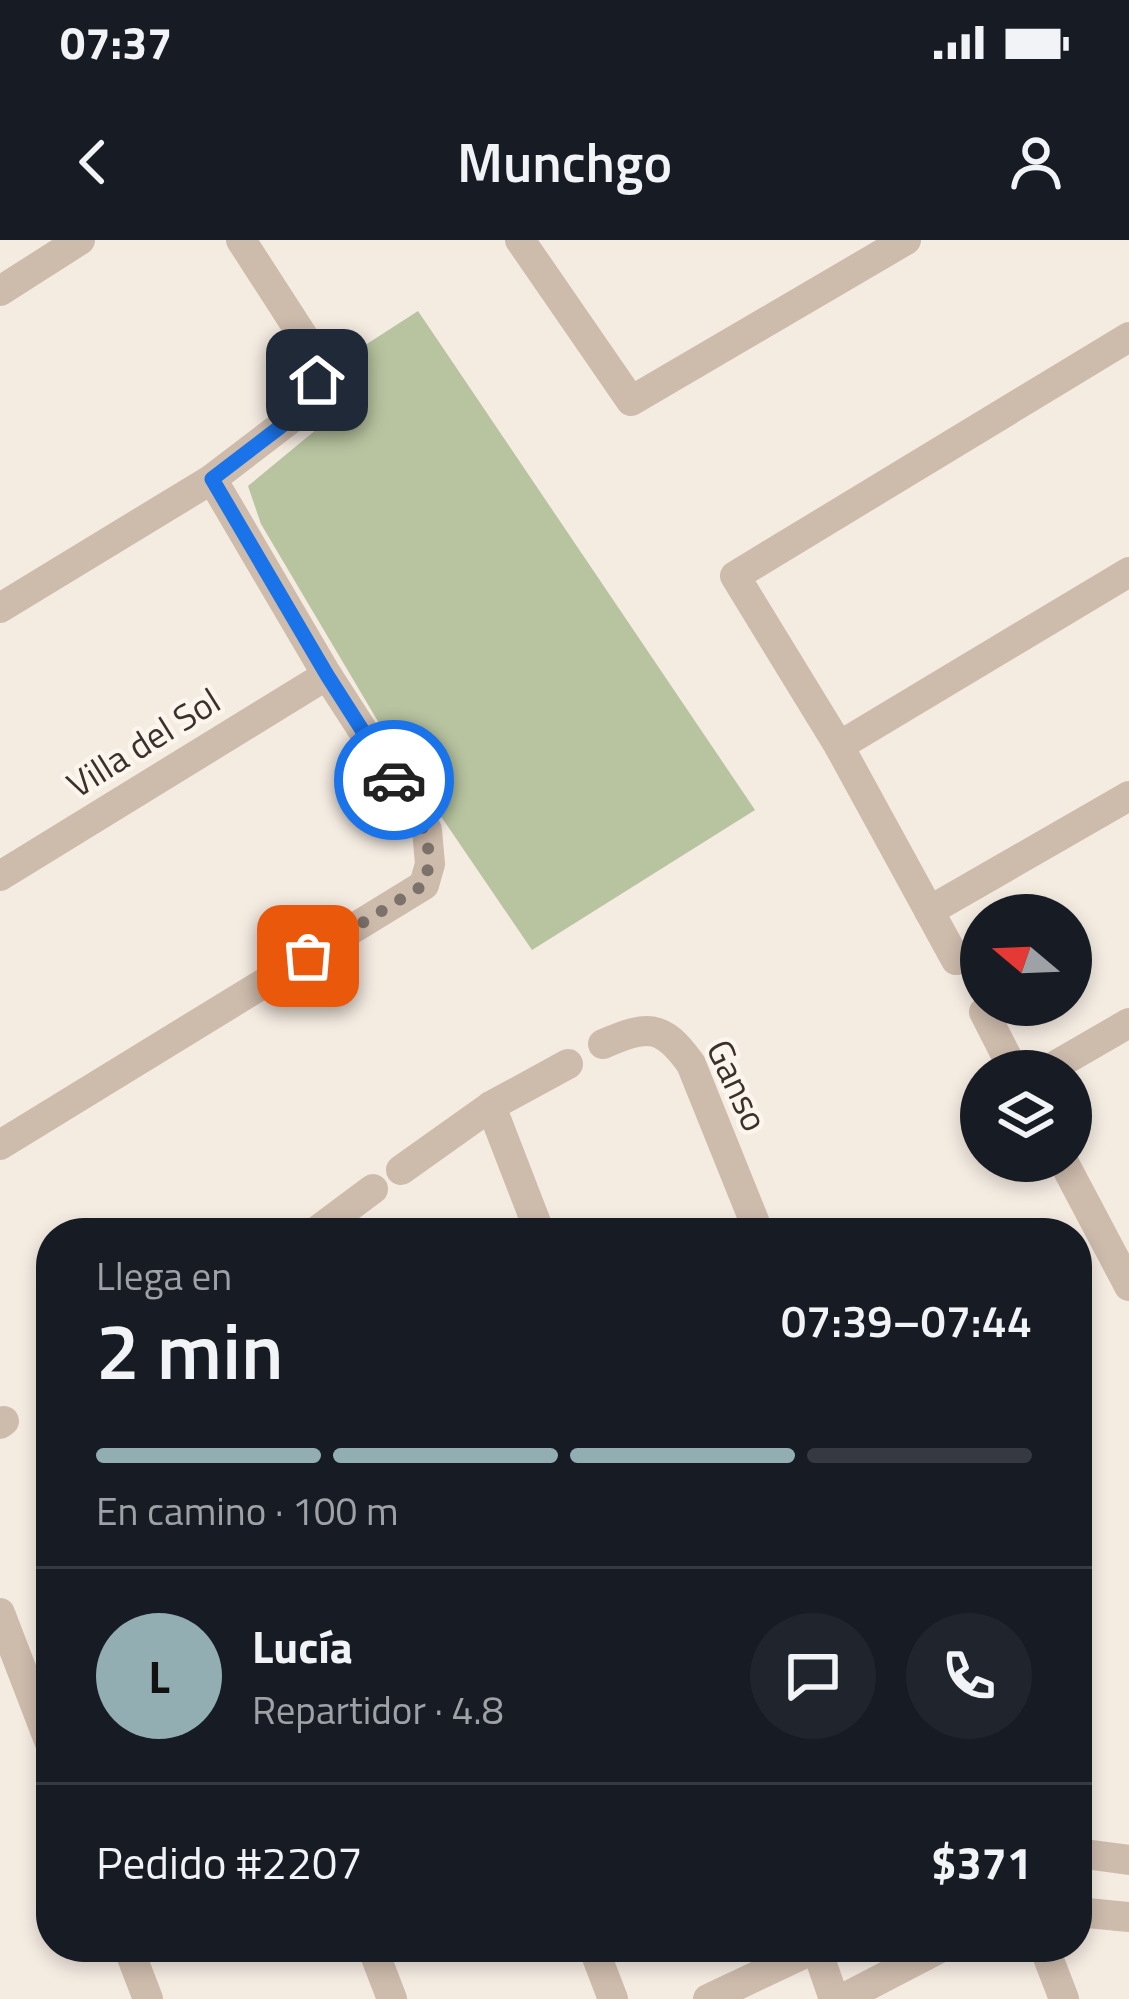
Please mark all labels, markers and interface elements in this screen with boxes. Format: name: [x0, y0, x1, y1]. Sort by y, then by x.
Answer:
text: 07:37: [60, 8, 172, 76]
text: Munchgo: [457, 121, 672, 203]
icon: back: [60, 129, 126, 195]
icon: person: [1003, 129, 1069, 195]
pin: [266, 329, 368, 431]
icon: home: [284, 347, 350, 413]
street label: Villa del Sol: [56, 673, 230, 811]
courier: [334, 720, 454, 840]
icon: car: [361, 747, 427, 813]
north arrow: [960, 894, 1092, 1026]
map controls: [960, 894, 1092, 1182]
pin: [257, 905, 359, 1007]
icon: bag: [275, 923, 341, 989]
street label: Ganso: [693, 1030, 783, 1140]
button: layers: [960, 1050, 1092, 1182]
text: Llega en: [96, 1246, 232, 1305]
text: 07:39–07:44: [781, 1286, 1032, 1354]
text: 2 min: [96, 1291, 284, 1409]
text: En camino · 100 m: [96, 1481, 399, 1540]
text: Lucía: [252, 1612, 353, 1680]
button: chat: [750, 1613, 876, 1739]
button: phone: [906, 1613, 1032, 1739]
text: L: [148, 1642, 170, 1710]
text: Repartidor · 4.8: [252, 1680, 504, 1739]
text: Pedido #2207: [96, 1828, 362, 1896]
text: $371: [931, 1828, 1032, 1896]

